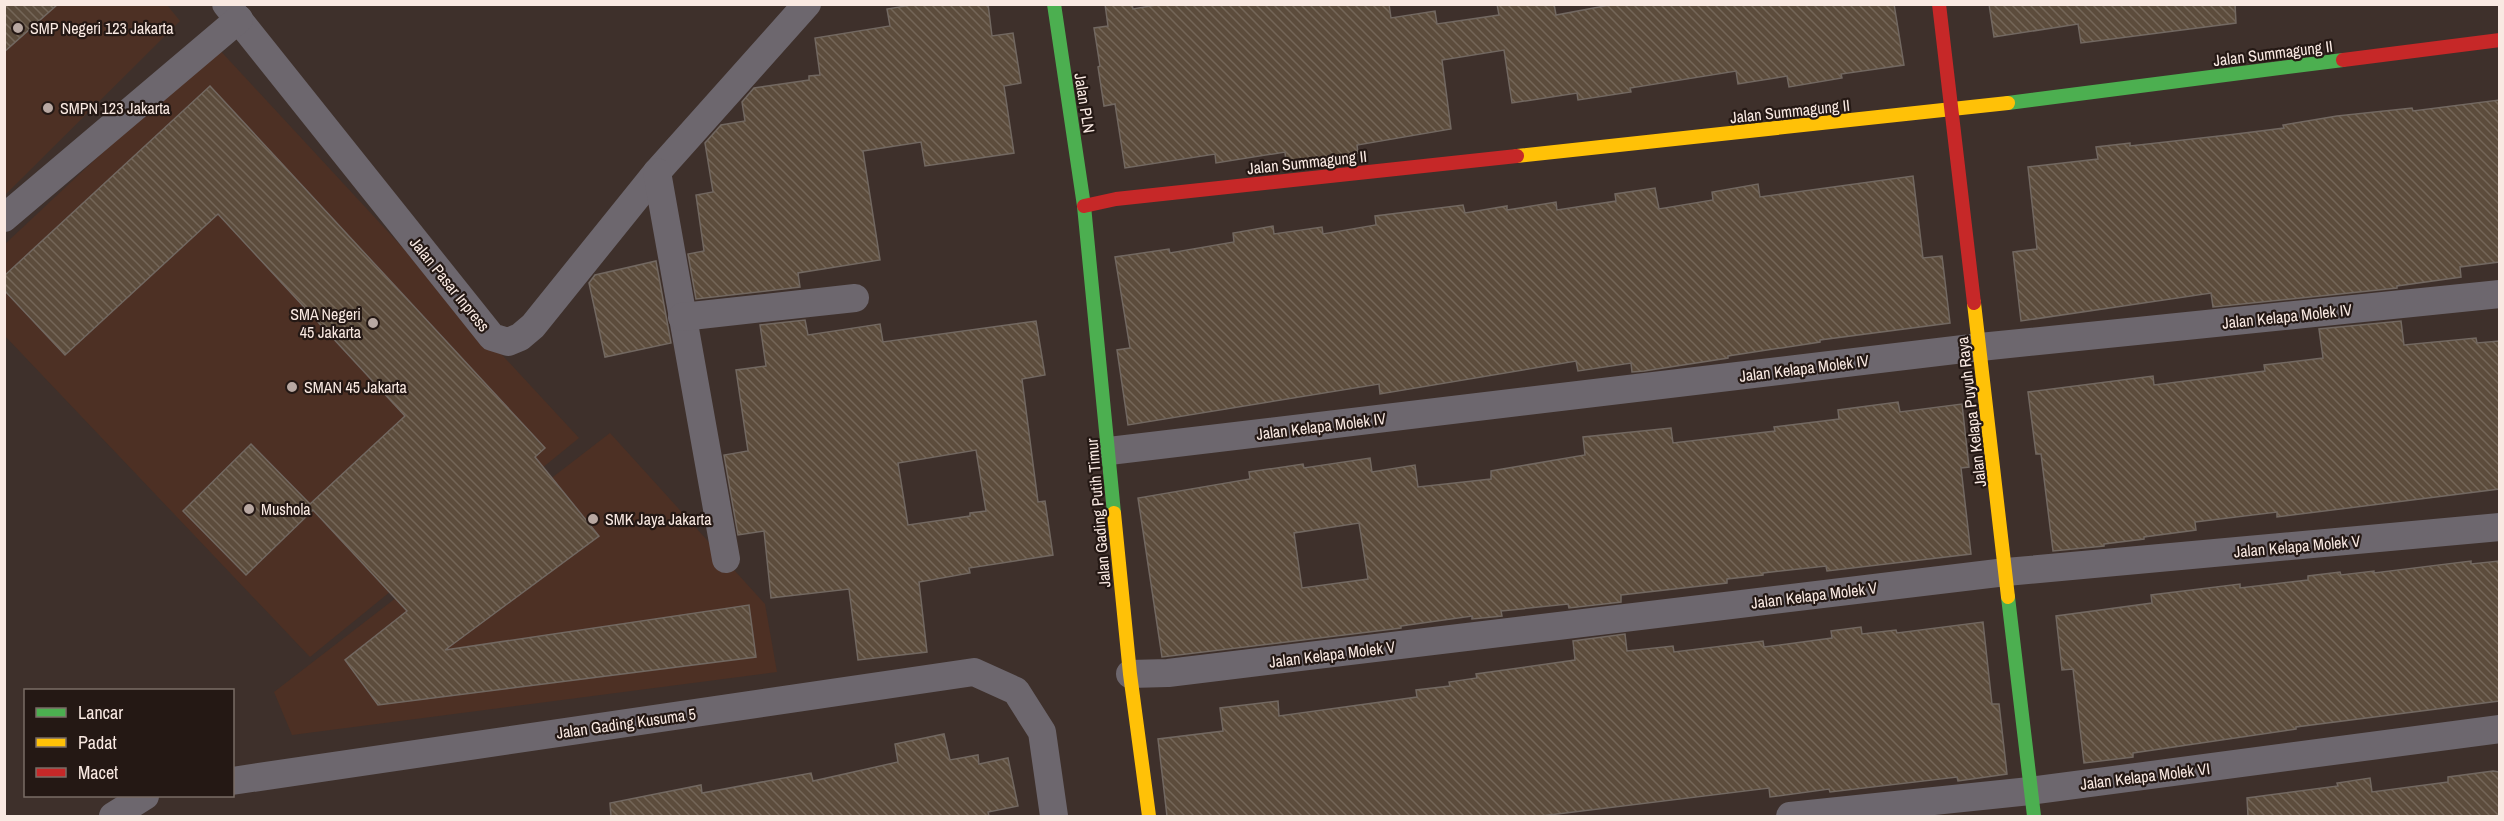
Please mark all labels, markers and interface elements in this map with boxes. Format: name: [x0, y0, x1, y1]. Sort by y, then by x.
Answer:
place label: SMP Negeri 123 Jakarta: [30, 17, 174, 39]
marker: SMP Negeri 123 Jakarta: [11, 21, 25, 35]
street label: Jalan Summagung II: [2212, 35, 2334, 71]
street label: Jalan PLN: [1069, 71, 1101, 135]
street label: Jalan Summagung II: [1729, 94, 1851, 128]
place label: SMPN 123 Jakarta: [60, 97, 171, 119]
marker: SMPN 123 Jakarta: [41, 101, 55, 115]
street label: Jalan Summagung II: [1246, 145, 1368, 179]
street label: Jalan Pasar Inpress: [405, 232, 495, 336]
street label: Jalan Kelapa Molek IV: [2221, 298, 2353, 334]
place label: SMA Negeri 45 Jakarta: [290, 303, 362, 343]
marker: SMA Negeri 45 Jakarta: [366, 316, 380, 330]
street label: Jalan Kelapa Puyuh Raya: [1951, 335, 1991, 488]
street label: Jalan Kelapa Molek IV: [1738, 349, 1870, 387]
place label: SMAN 45 Jakarta: [304, 376, 408, 398]
marker: SMAN 45 Jakarta: [285, 380, 299, 394]
street label: Jalan Kelapa Molek IV: [1255, 407, 1387, 445]
street label: Jalan Gading Putih Timur: [1080, 437, 1115, 589]
place label: Mushola: [261, 498, 311, 520]
marker: Mushola: [242, 502, 256, 516]
place label: SMK Jaya Jakarta: [605, 508, 712, 530]
marker: SMK Jaya Jakarta: [586, 512, 600, 526]
street label: Jalan Kelapa Molek V: [2233, 529, 2361, 562]
street label: Jalan Kelapa Molek V: [1750, 576, 1879, 614]
street label: Jalan Kelapa Molek V: [1268, 635, 1397, 673]
legend: [24, 689, 234, 797]
text: Lancar: [78, 700, 123, 725]
street label: Jalan Gading Kusuma 5: [555, 702, 697, 744]
text: Padat: [78, 730, 117, 755]
street label: Jalan Kelapa Molek VI: [2079, 757, 2211, 795]
text: Macet: [78, 760, 118, 785]

